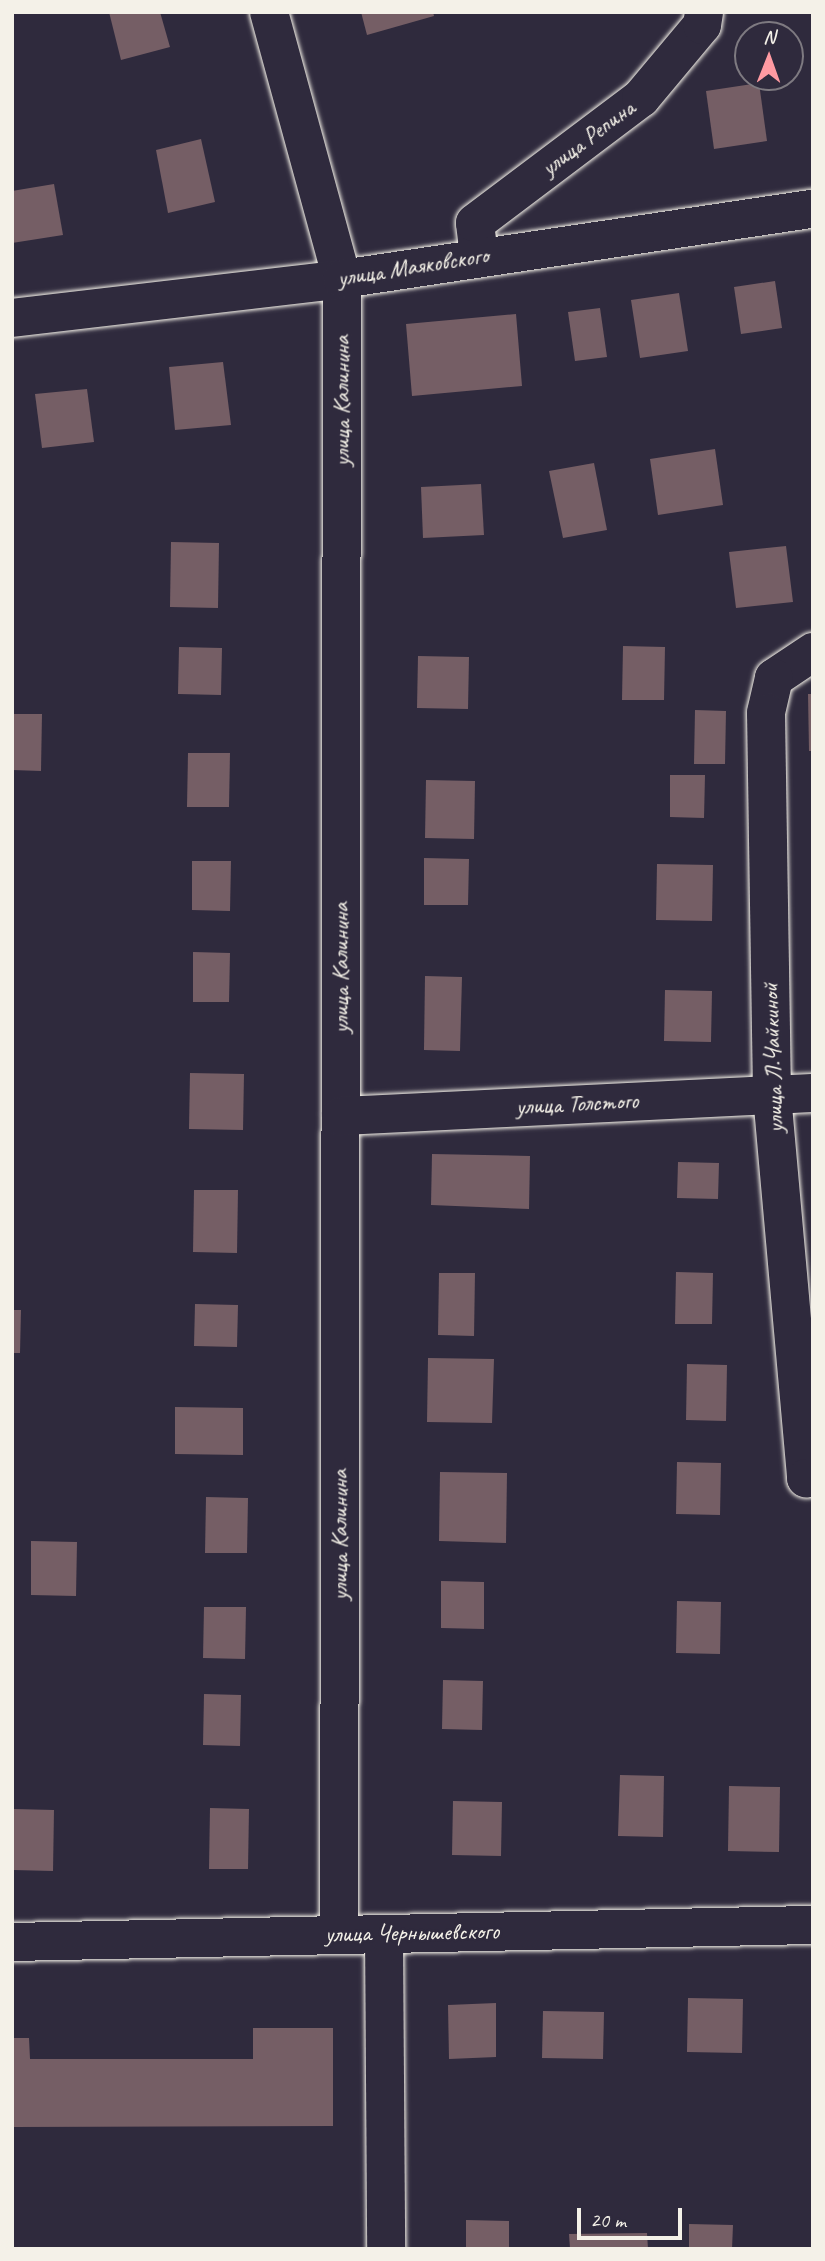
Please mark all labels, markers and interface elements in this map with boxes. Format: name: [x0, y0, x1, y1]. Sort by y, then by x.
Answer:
north arrow: [734, 21, 804, 91]
text: N: [763, 25, 775, 49]
street label: улица Репина: [536, 94, 640, 182]
street label: улица Маяковского: [335, 241, 491, 293]
street label: улица Калинина: [328, 335, 356, 467]
street label: улица Калинина: [327, 902, 355, 1034]
street label: улица Л.Чайкиной: [756, 982, 790, 1134]
street label: улица Толстого: [515, 1086, 639, 1122]
street label: улица Калинина: [326, 1469, 354, 1601]
street label: улица Чернышевского: [325, 1917, 499, 1949]
scale bar: [580, 2194, 685, 2238]
text: 20 m: [590, 2207, 626, 2233]

